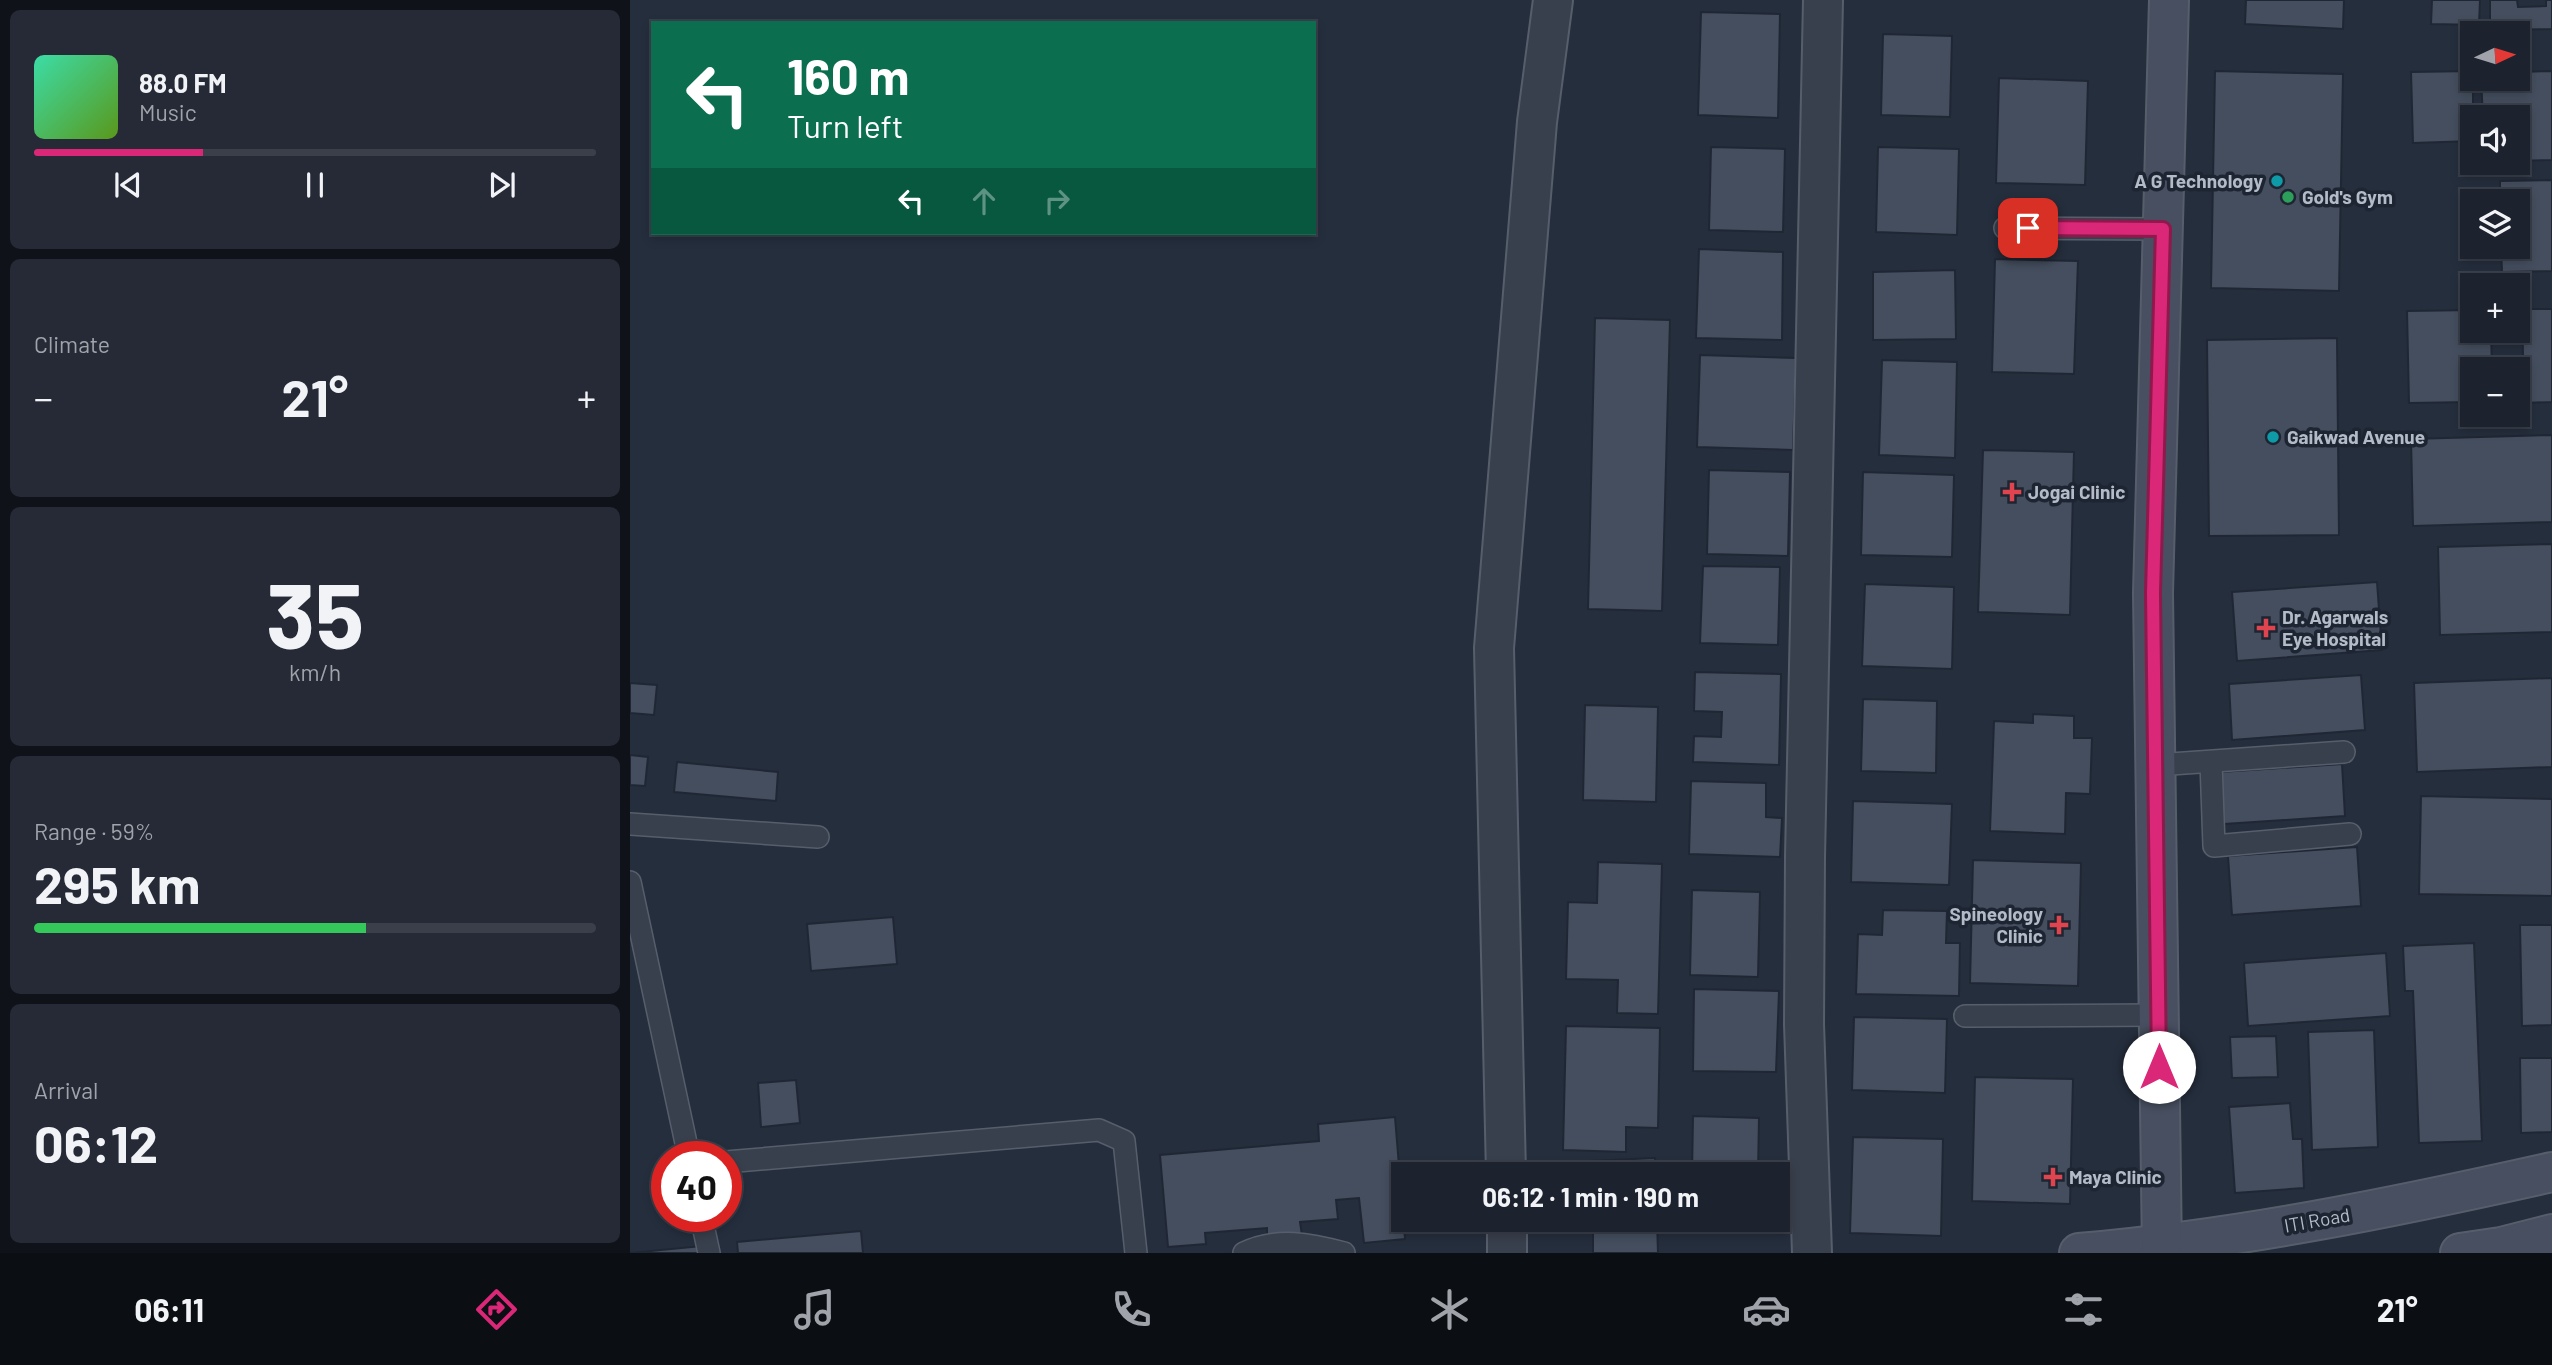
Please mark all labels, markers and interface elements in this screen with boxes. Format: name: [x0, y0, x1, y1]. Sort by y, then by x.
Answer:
north arrow: [2460, 21, 2530, 91]
map controls: [2460, 21, 2530, 427]
text: 160 m: [787, 46, 909, 105]
icon: left: [672, 49, 763, 140]
text: 88.0 FM: [139, 67, 227, 98]
text: Music: [139, 98, 197, 126]
button: sound: [2460, 105, 2530, 175]
text: Turn left: [787, 106, 904, 144]
icon: previous: [109, 166, 147, 204]
icon: pause: [296, 166, 334, 204]
icon: next: [483, 166, 521, 204]
place label: A G Technology: [2134, 169, 2263, 192]
marker: A G Technology: [2269, 173, 2285, 189]
icon: left: [892, 182, 930, 220]
icon: ahead: [965, 182, 1003, 220]
icon: right: [1038, 182, 1076, 220]
place label: Gold's Gym: [2302, 185, 2393, 208]
marker: Gold's Gym: [2280, 189, 2296, 205]
button: layers: [2460, 189, 2530, 259]
pin: [1998, 198, 2058, 258]
icon: arrive: [2009, 209, 2047, 247]
button: +: [2460, 273, 2530, 343]
text: Climate: [34, 330, 110, 358]
button: −: [2460, 357, 2530, 427]
text: 21°: [282, 365, 348, 427]
text: −: [34, 374, 53, 420]
text: +: [577, 374, 596, 420]
place label: Gaikwad Avenue: [2287, 425, 2425, 448]
marker: Gaikwad Avenue: [2265, 429, 2281, 445]
place label: Jogai Clinic: [2028, 480, 2125, 503]
marker: Jogai Clinic: [2002, 482, 2022, 502]
text: 35: [266, 558, 364, 667]
place label: Dr. Agarwals Eye Hospital: [2282, 605, 2388, 650]
marker: Dr. Agarwals Eye Hospital: [2256, 618, 2276, 638]
text: km/h: [289, 658, 341, 686]
text: Range · 59%: [34, 817, 154, 845]
text: 295 km: [34, 852, 200, 914]
place label: Spineology Clinic: [1949, 902, 2043, 947]
marker: Spineology Clinic: [2049, 915, 2069, 935]
position arrow: [2122, 1030, 2196, 1104]
text: Arrival: [34, 1076, 98, 1104]
text: 06:12: [34, 1111, 158, 1173]
speed limit sign: 40: [651, 1141, 742, 1232]
place label: Maya Clinic: [2069, 1165, 2162, 1188]
marker: Maya Clinic: [2043, 1167, 2063, 1187]
text: 06:12 · 1 min · 190 m: [1482, 1181, 1699, 1212]
street label: ITI Road: [2282, 1202, 2352, 1237]
icon: directions: [472, 1285, 521, 1334]
icon: music: [790, 1285, 839, 1334]
icon: phone: [1107, 1285, 1156, 1334]
icon: climate: [1425, 1285, 1474, 1334]
icon: car: [1742, 1285, 1791, 1334]
icon: filters: [2059, 1285, 2108, 1334]
text: 06:11: [134, 1290, 204, 1328]
text: 21°: [2377, 1290, 2418, 1328]

